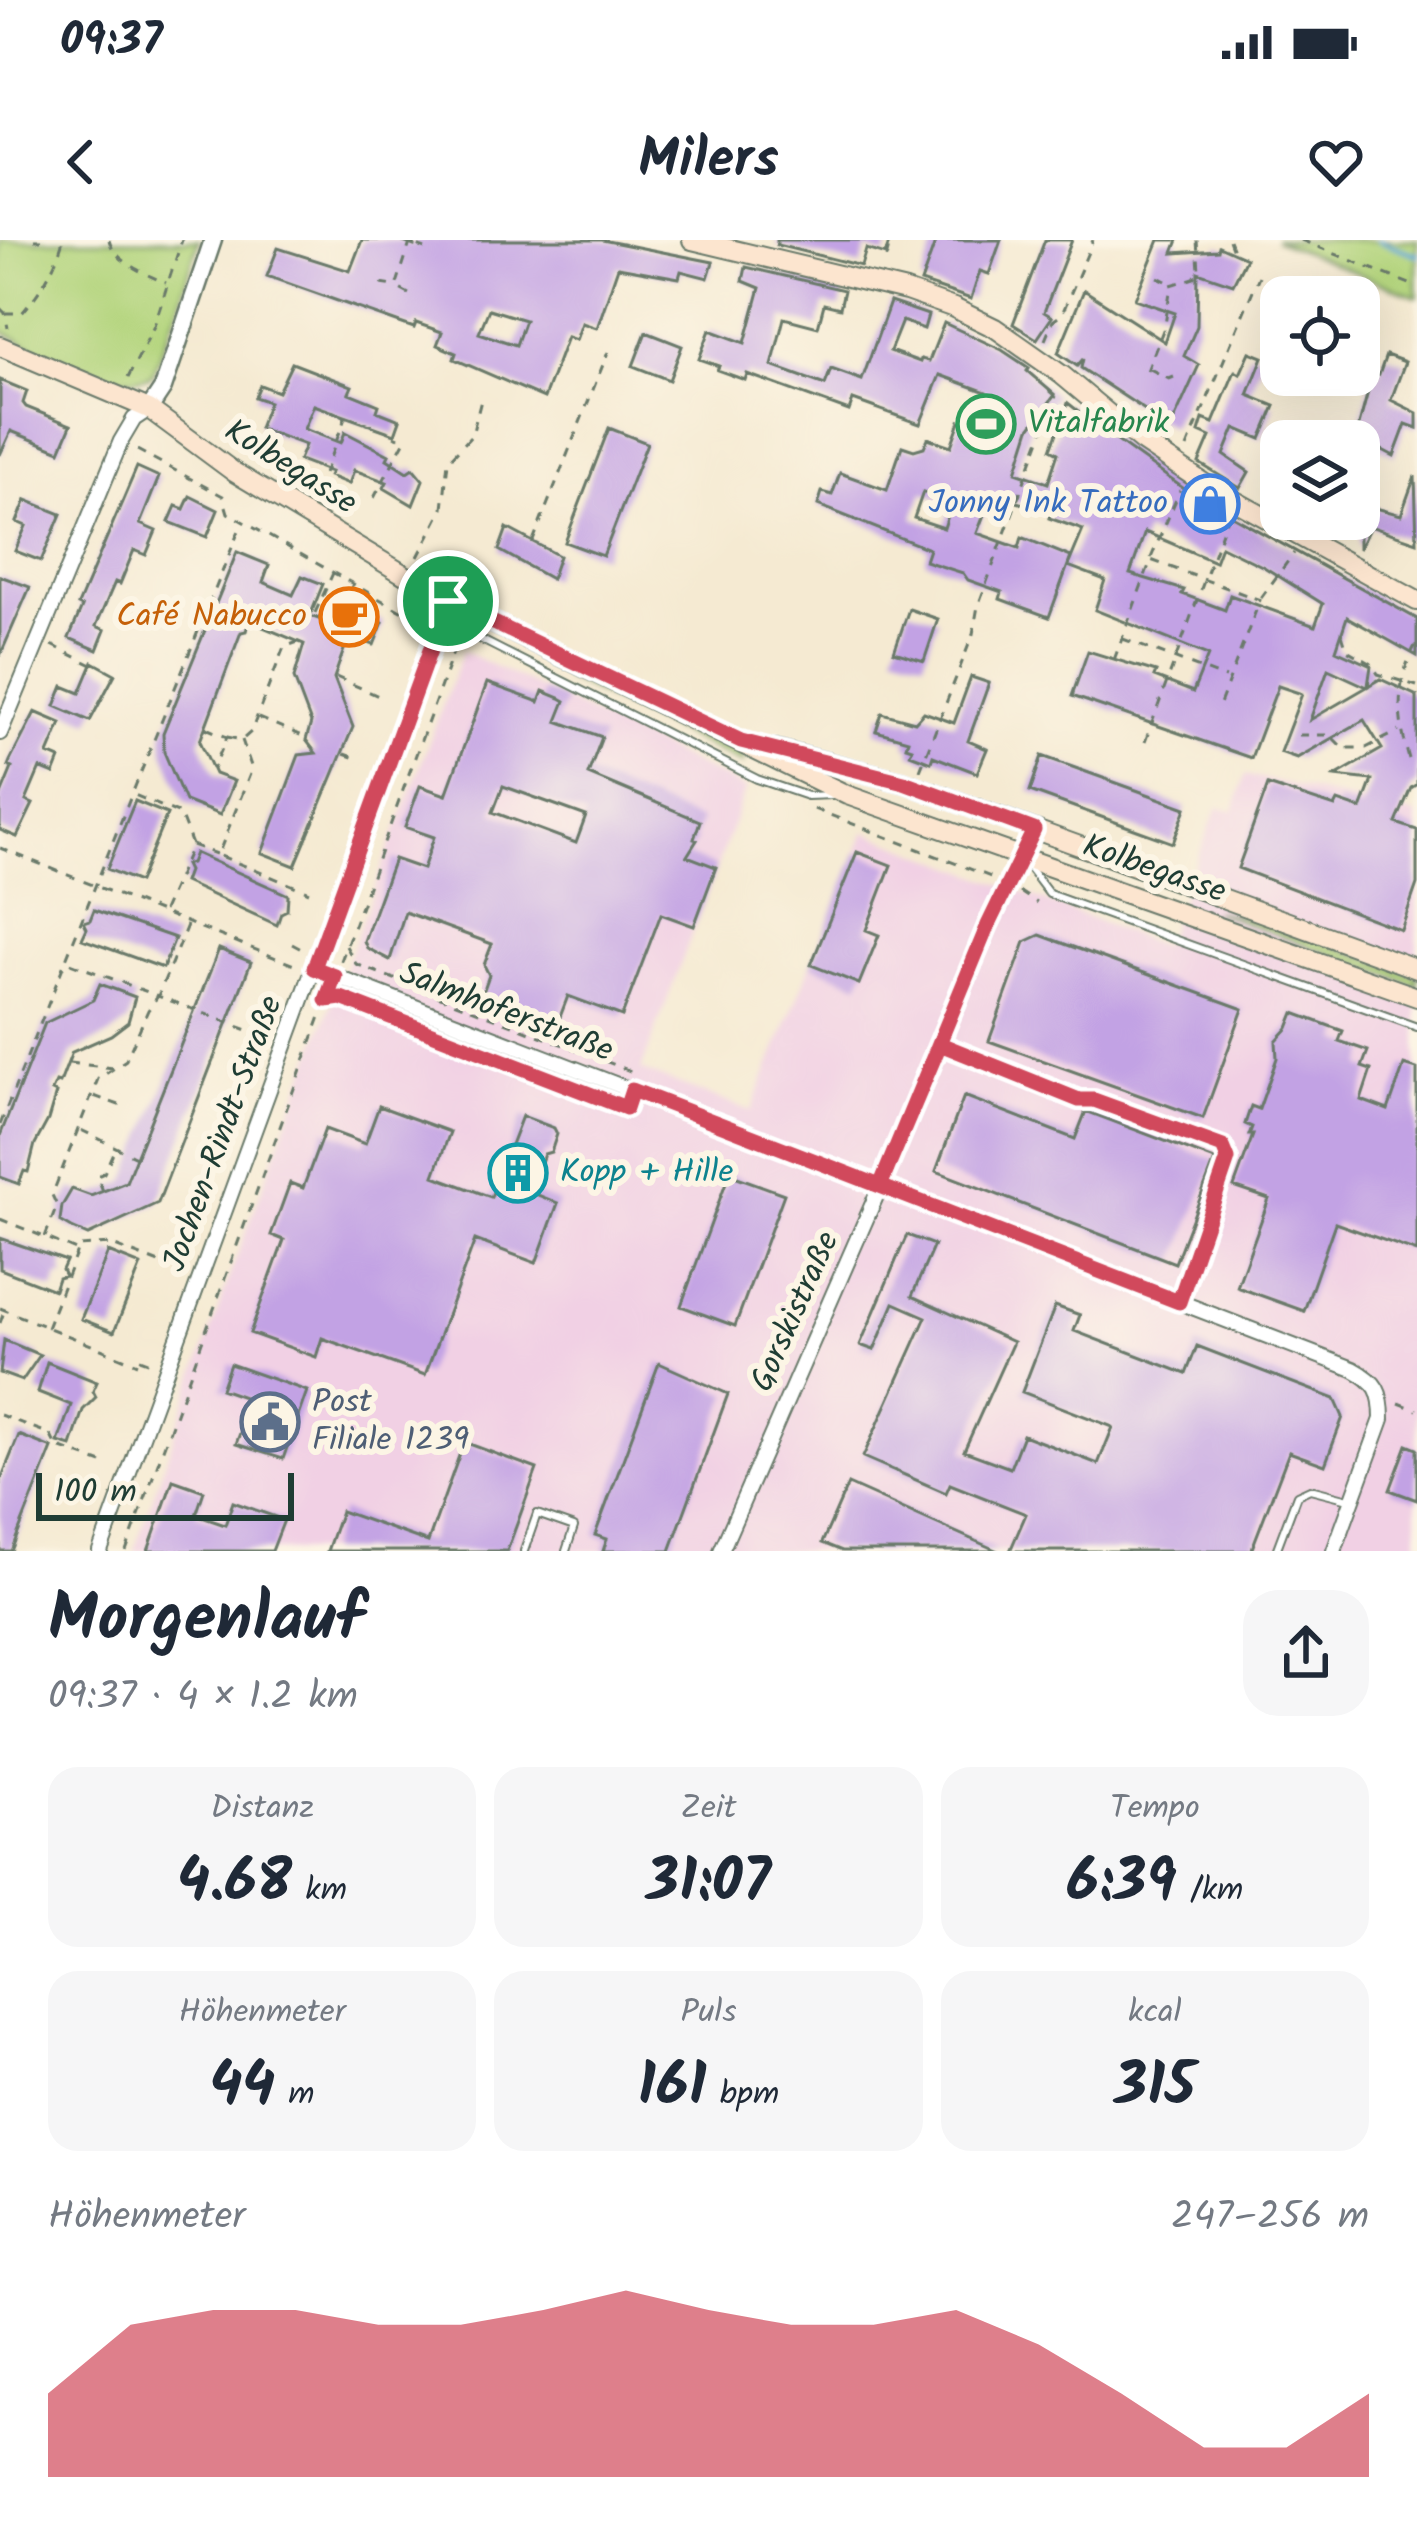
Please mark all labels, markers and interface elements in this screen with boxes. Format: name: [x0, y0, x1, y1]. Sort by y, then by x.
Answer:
text: 09:37: [60, 6, 163, 78]
text: Milers: [638, 119, 779, 205]
icon: back: [48, 129, 114, 195]
icon: heart: [1303, 129, 1369, 195]
map controls: [1260, 276, 1380, 540]
button: locate: [1260, 276, 1380, 396]
sports icon: Vitalfabrik: [955, 393, 1017, 455]
place label: Vitalfabrik: [1028, 398, 1170, 451]
street label: Kolbegasse: [213, 406, 367, 530]
button: layers: [1260, 420, 1380, 540]
shop icon: Jonny Ink Tattoo: [1179, 473, 1241, 535]
place label: Jonny Ink Tattoo: [929, 478, 1168, 531]
pin: [397, 550, 499, 652]
icon: arrive: [415, 568, 481, 634]
cafe icon: Café Nabucco: [318, 586, 380, 648]
place label: Café Nabucco: [116, 591, 307, 644]
street label: Kolbegasse: [1075, 821, 1233, 919]
street label: Salmhoferstraße: [391, 948, 621, 1078]
street label: Jochen-Rindt-Straße: [149, 988, 299, 1279]
building icon: Kopp + Hille: [487, 1142, 549, 1204]
place label: Kopp + Hille: [560, 1147, 733, 1200]
street label: Gorskistraße: [737, 1223, 855, 1401]
place label: Post Filiale 1239: [312, 1377, 469, 1468]
public building icon: Post Filiale 1239: [239, 1391, 301, 1453]
scale bar: [36, 1467, 294, 1520]
text: 100 m: [54, 1467, 137, 1520]
text: Morgenlauf: [48, 1569, 364, 1674]
button: share: [1243, 1590, 1369, 1716]
text: 09:37 · 4 × 1.2 km: [48, 1667, 358, 1729]
text: Distanz: [210, 1783, 314, 1836]
text: Zeit: [681, 1783, 736, 1836]
text: Tempo: [1110, 1783, 1200, 1836]
text: 4.68: [177, 1836, 292, 1932]
text: 31:07: [646, 1836, 771, 1932]
text: 6:39: [1066, 1836, 1177, 1932]
text: km: [292, 1865, 347, 1918]
text: /km: [1177, 1865, 1243, 1918]
text: Höhenmeter: [179, 1987, 346, 2040]
text: Puls: [681, 1987, 736, 2040]
text: kcal: [1128, 1987, 1182, 2040]
text: 44: [210, 2040, 275, 2136]
text: 161: [638, 2040, 707, 2136]
text: 315: [1114, 2040, 1195, 2136]
text: m: [275, 2069, 315, 2122]
text: bpm: [707, 2069, 779, 2122]
text: Höhenmeter: [48, 2187, 245, 2249]
text: 247–256 m: [1171, 2187, 1369, 2249]

